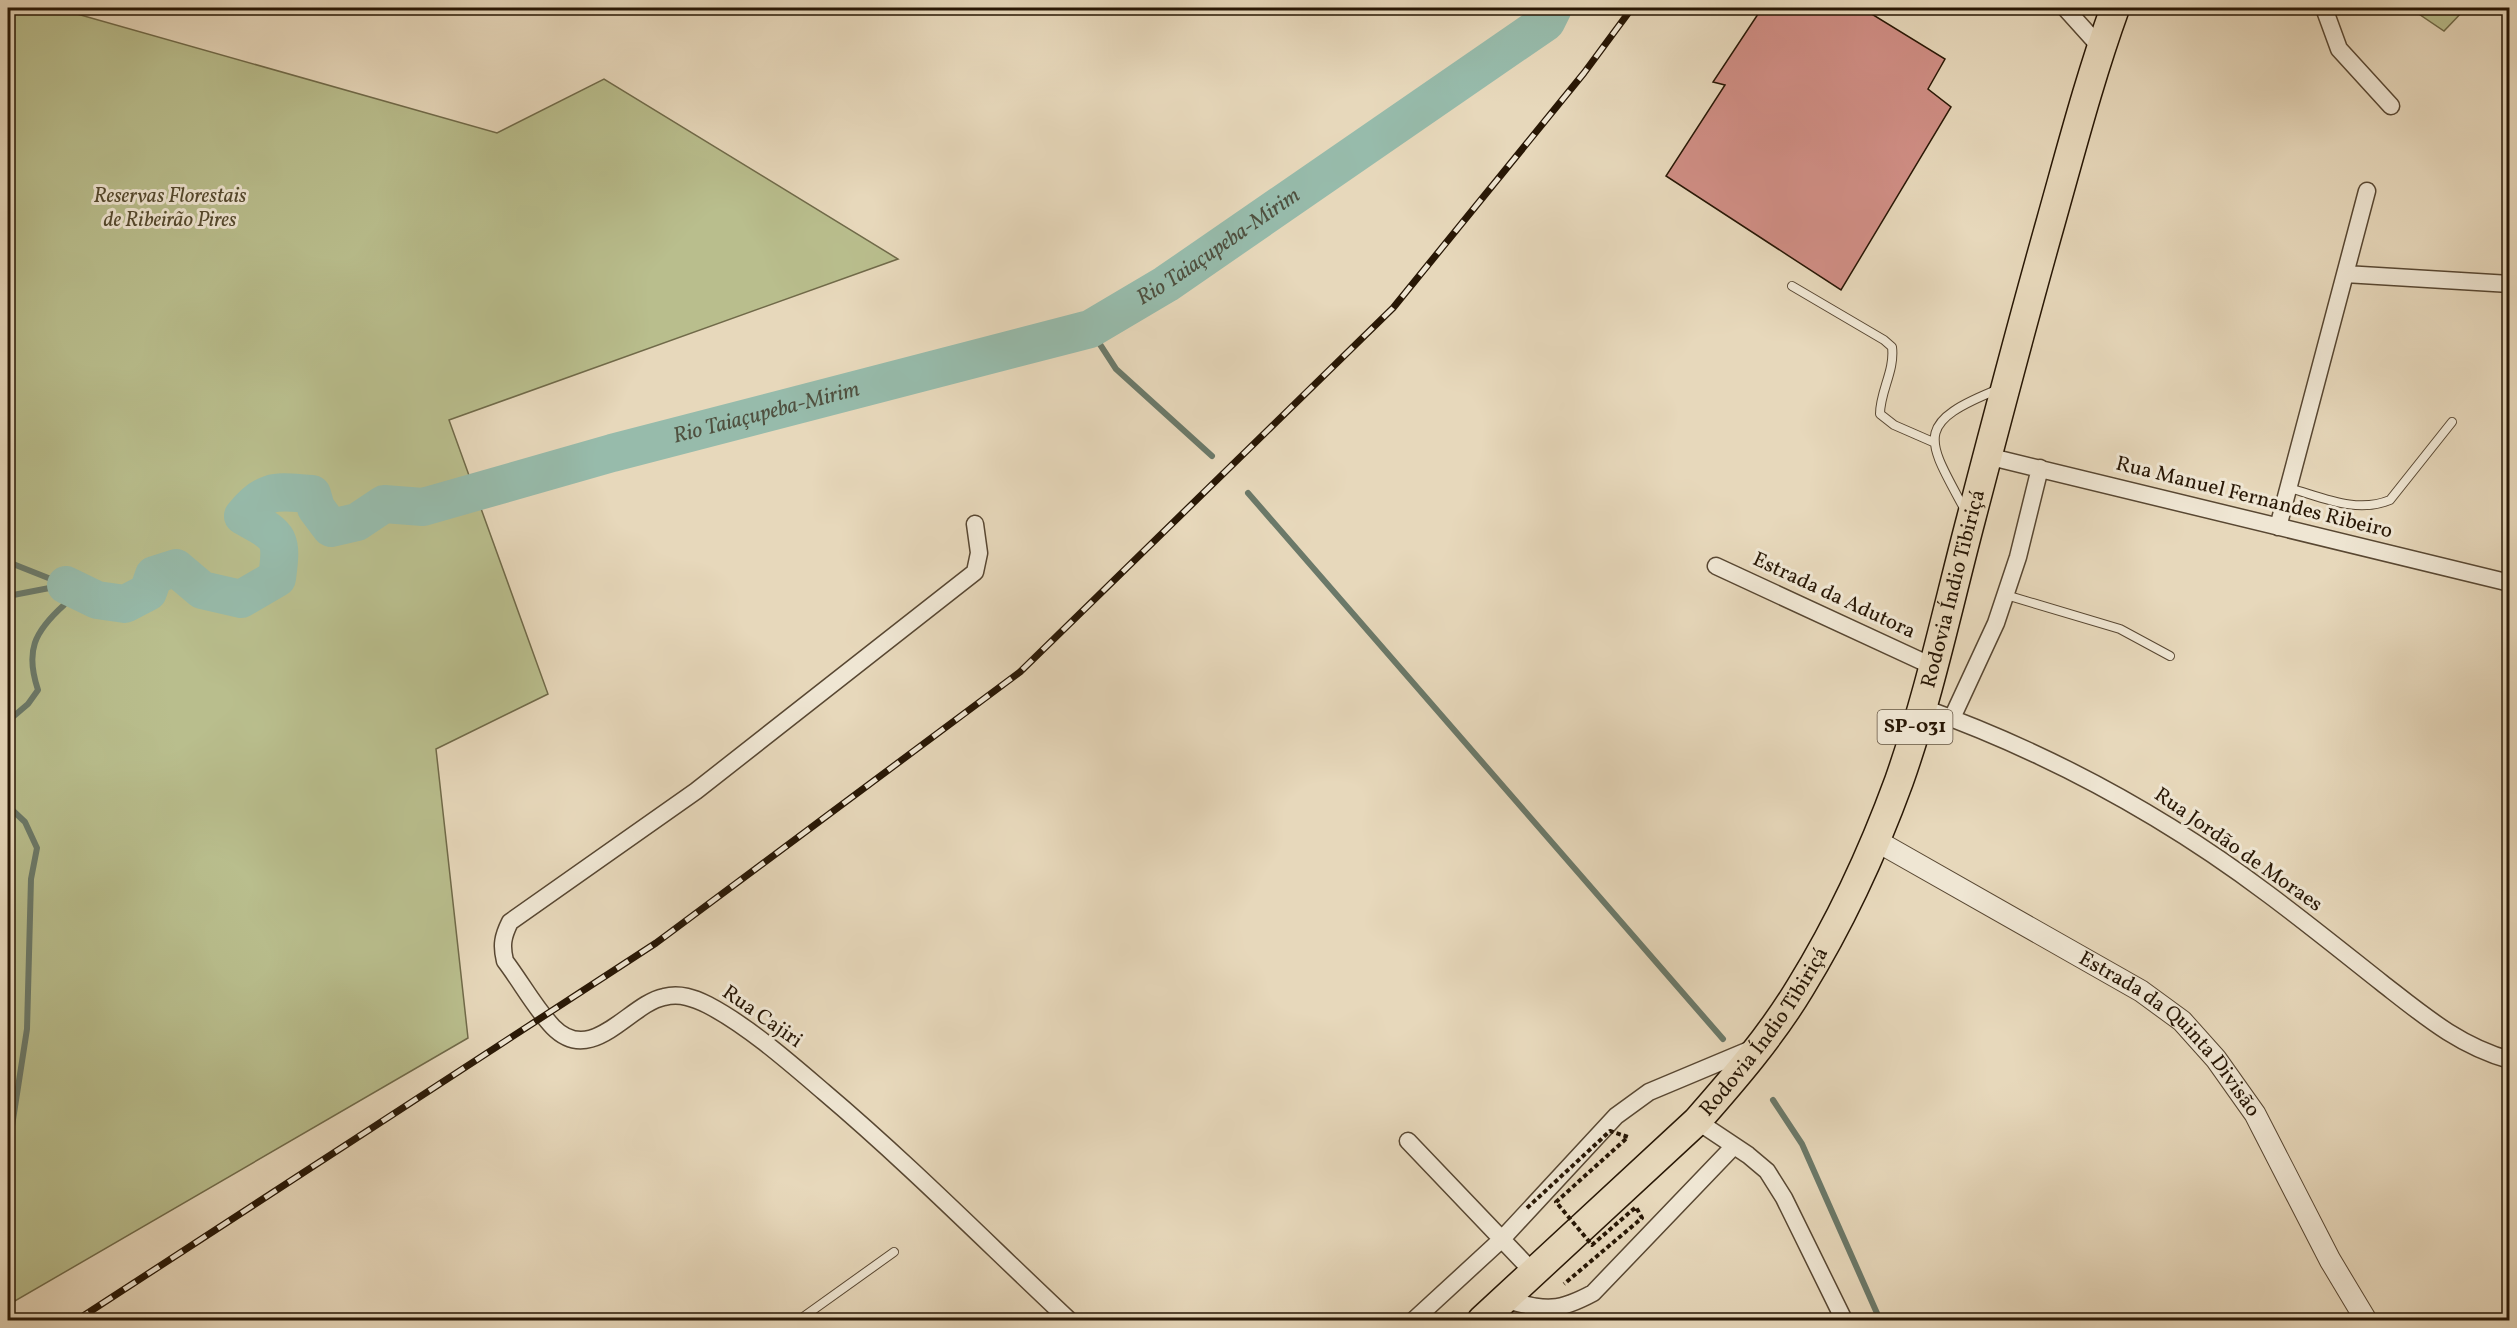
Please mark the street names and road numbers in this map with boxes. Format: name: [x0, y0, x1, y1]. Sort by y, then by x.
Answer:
street label: Rua Manuel Fernandes Ribeiro: [2113, 450, 2395, 546]
street label: Rodovia Índio Tibiriçá: [1914, 487, 1993, 691]
street label: Estrada da Adutora: [1748, 545, 1920, 647]
road number: SP-031: [1878, 710, 1952, 744]
street label: Rua Jordão de Moraes: [2148, 781, 2328, 919]
street label: Rodovia Índio Tibiriçá: [1693, 942, 1835, 1123]
street label: Estrada da Quinta Divisão: [2073, 944, 2267, 1123]
street label: Rua Cajiri: [716, 979, 808, 1055]

